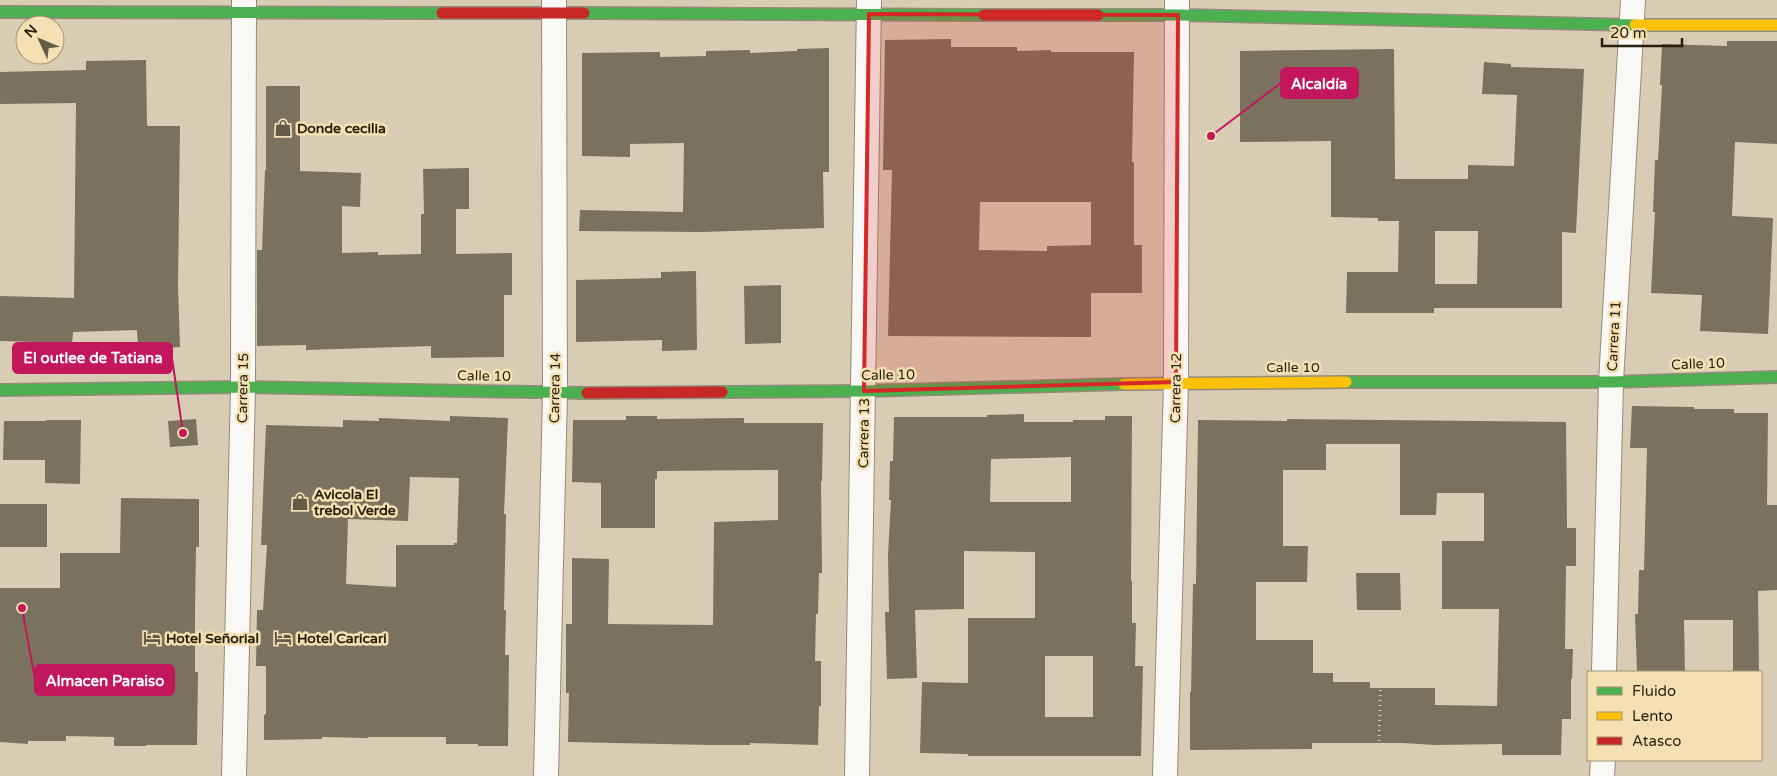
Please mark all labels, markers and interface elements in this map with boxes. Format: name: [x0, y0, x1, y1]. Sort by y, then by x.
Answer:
north arrow: [15, 15, 65, 65]
scale bar: [1602, 15, 1682, 47]
text: N: [21, 21, 41, 41]
text: 20 m: [1610, 24, 1647, 42]
callout: Alcaldía: [1281, 68, 1358, 98]
text: Alcaldía: [1291, 75, 1347, 93]
shop icon: Donde cecilia: [273, 118, 293, 138]
place label: Donde cecilia: [297, 120, 386, 137]
street label: Carrera 11: [1604, 300, 1624, 372]
callout: El outlee de Tatiana: [13, 343, 172, 373]
text: El outlee de Tatiana: [23, 349, 163, 367]
street label: Carrera 14: [546, 352, 564, 423]
street label: Carrera 15: [234, 353, 252, 423]
street label: Carrera 12: [1167, 353, 1185, 423]
street label: Calle 10: [1671, 355, 1725, 373]
street label: Calle 10: [1266, 359, 1320, 376]
street label: Calle 10: [861, 366, 915, 384]
street label: Calle 10: [457, 367, 511, 385]
street label: Carrera 13: [855, 398, 873, 468]
place label: Avicola El trebol Verde: [313, 486, 396, 519]
shop icon: Avicola El trebol Verde: [290, 492, 310, 512]
hotel icon: Hotel Señorial: [142, 628, 162, 648]
hotel icon: Hotel Caricari: [273, 628, 293, 648]
place label: Hotel Señorial: [166, 630, 259, 647]
place label: Hotel Caricari: [297, 630, 387, 647]
callout: Almacen Paraiso: [35, 665, 174, 695]
legend: [1587, 671, 1762, 761]
text: Almacen Paraiso: [46, 672, 164, 690]
text: Fluido: [1632, 682, 1676, 700]
text: Lento: [1632, 707, 1673, 725]
text: Atasco: [1632, 732, 1681, 750]

